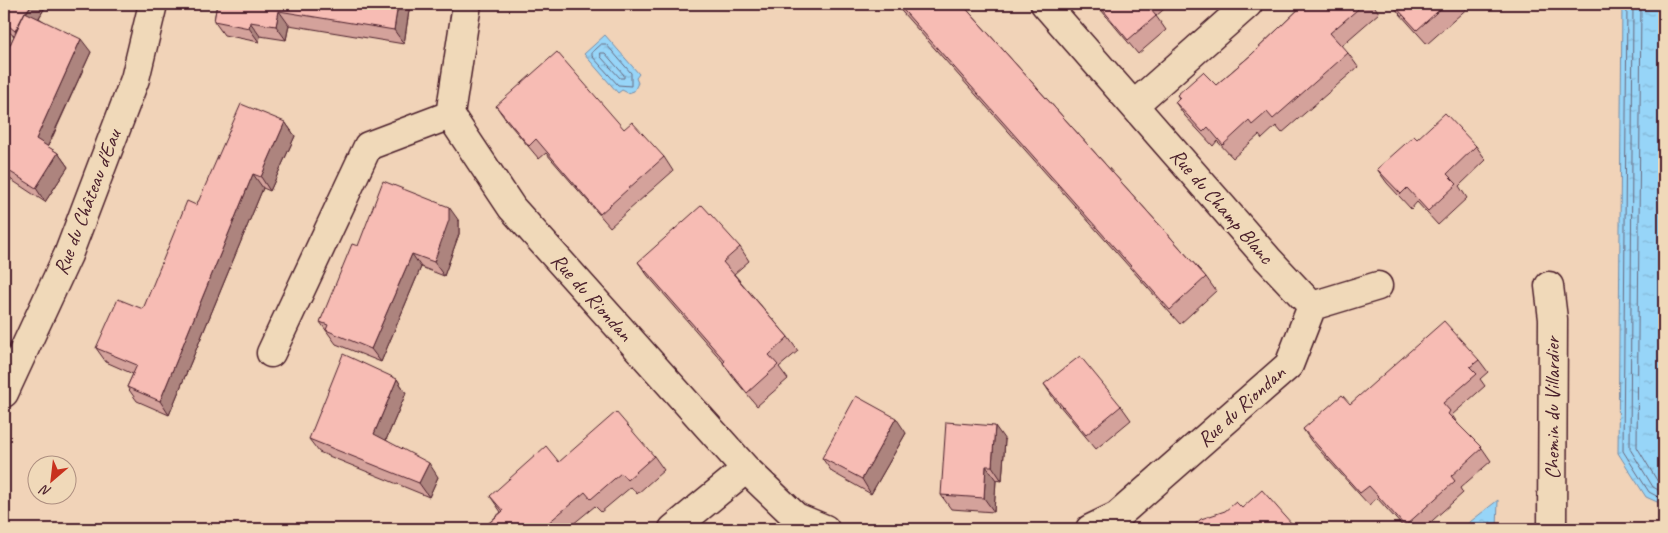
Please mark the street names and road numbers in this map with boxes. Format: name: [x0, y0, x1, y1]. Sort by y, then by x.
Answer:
street label: Rue du Château d'Eau: [47, 124, 127, 278]
street label: Rue du Champ Blanc: [1165, 143, 1280, 270]
street label: Rue du Riondan: [546, 247, 639, 347]
street label: Chemin du Villardier: [1539, 335, 1565, 479]
street label: Rue du Riondan: [1191, 359, 1291, 452]

